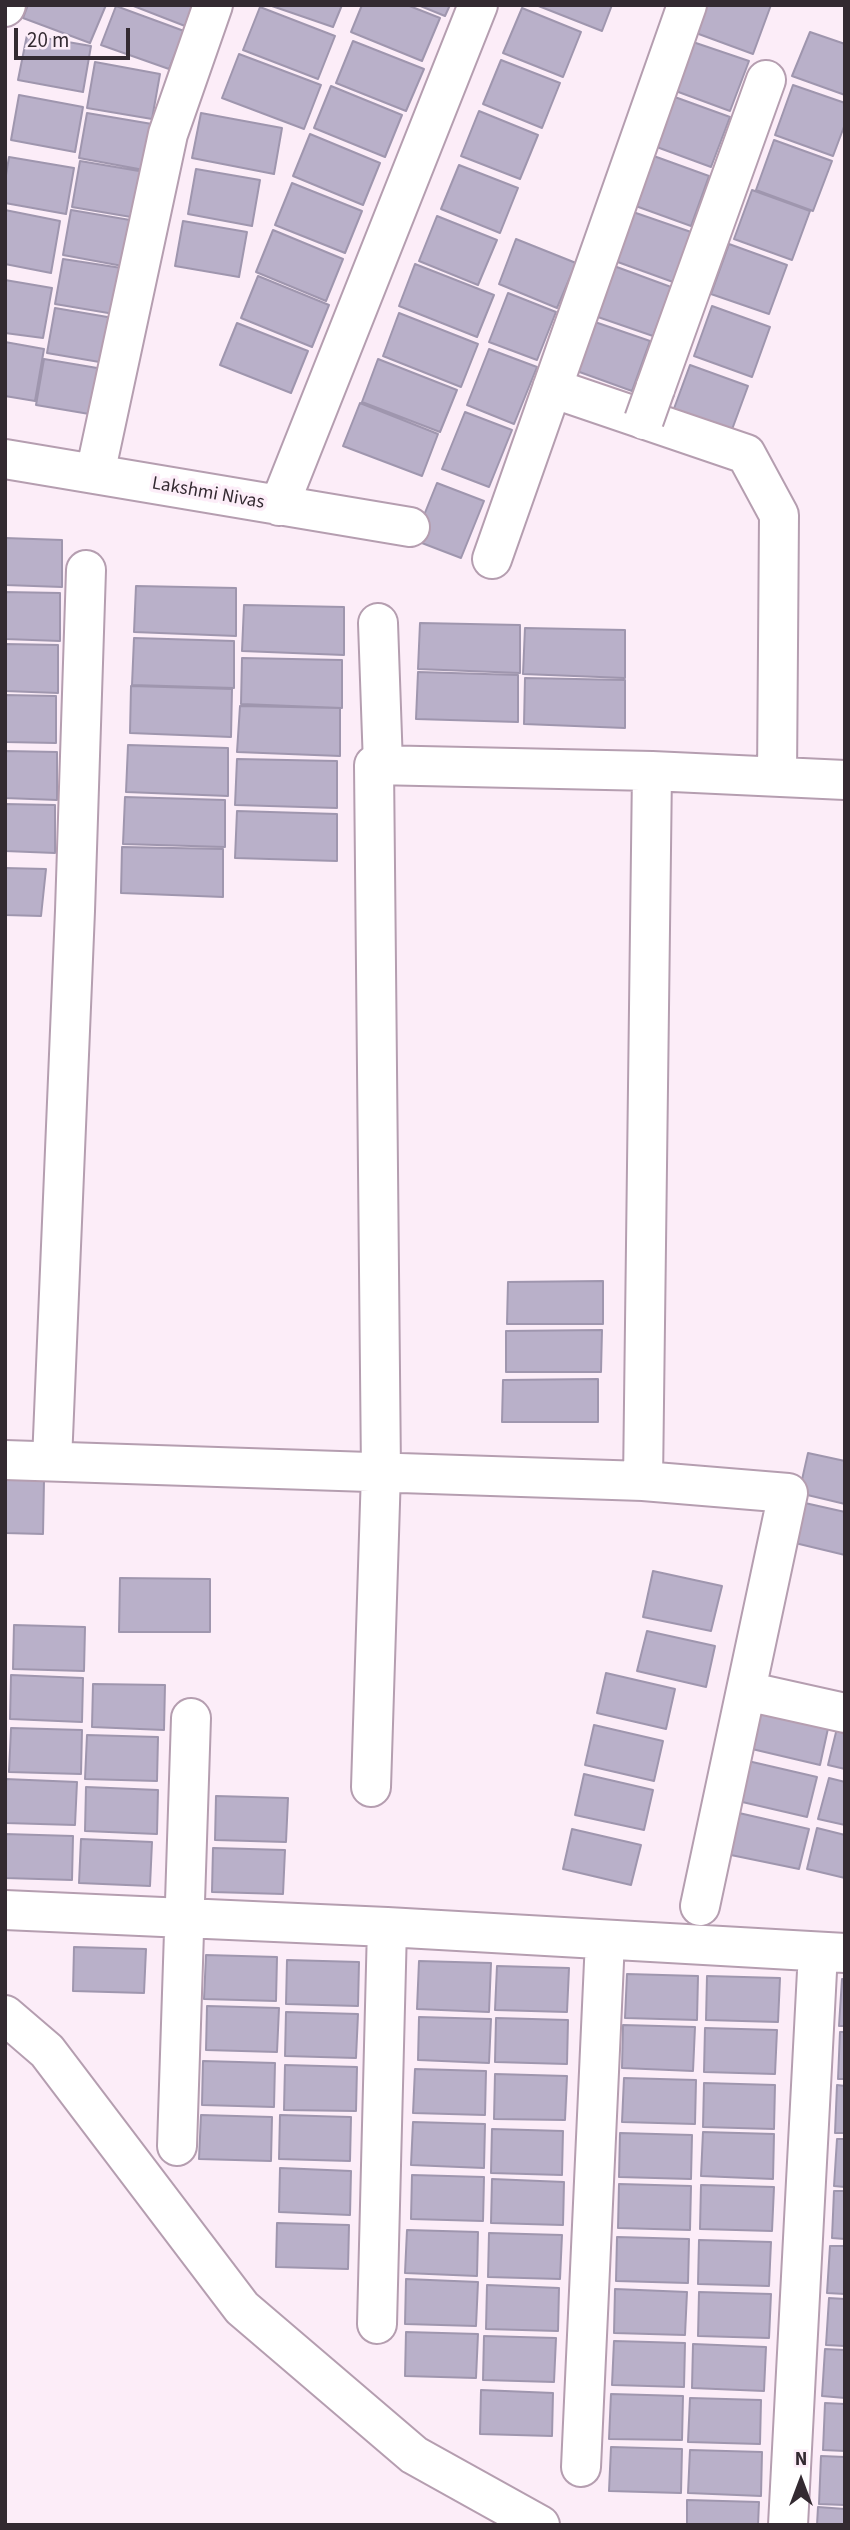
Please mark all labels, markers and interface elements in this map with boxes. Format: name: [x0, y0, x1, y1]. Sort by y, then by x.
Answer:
scale bar: [18, 14, 133, 58]
text: 20 m: [27, 25, 69, 55]
street label: Lakshmi Nivas: [150, 473, 266, 515]
north arrow: [766, 2446, 836, 2516]
text: N: [795, 2446, 807, 2473]

